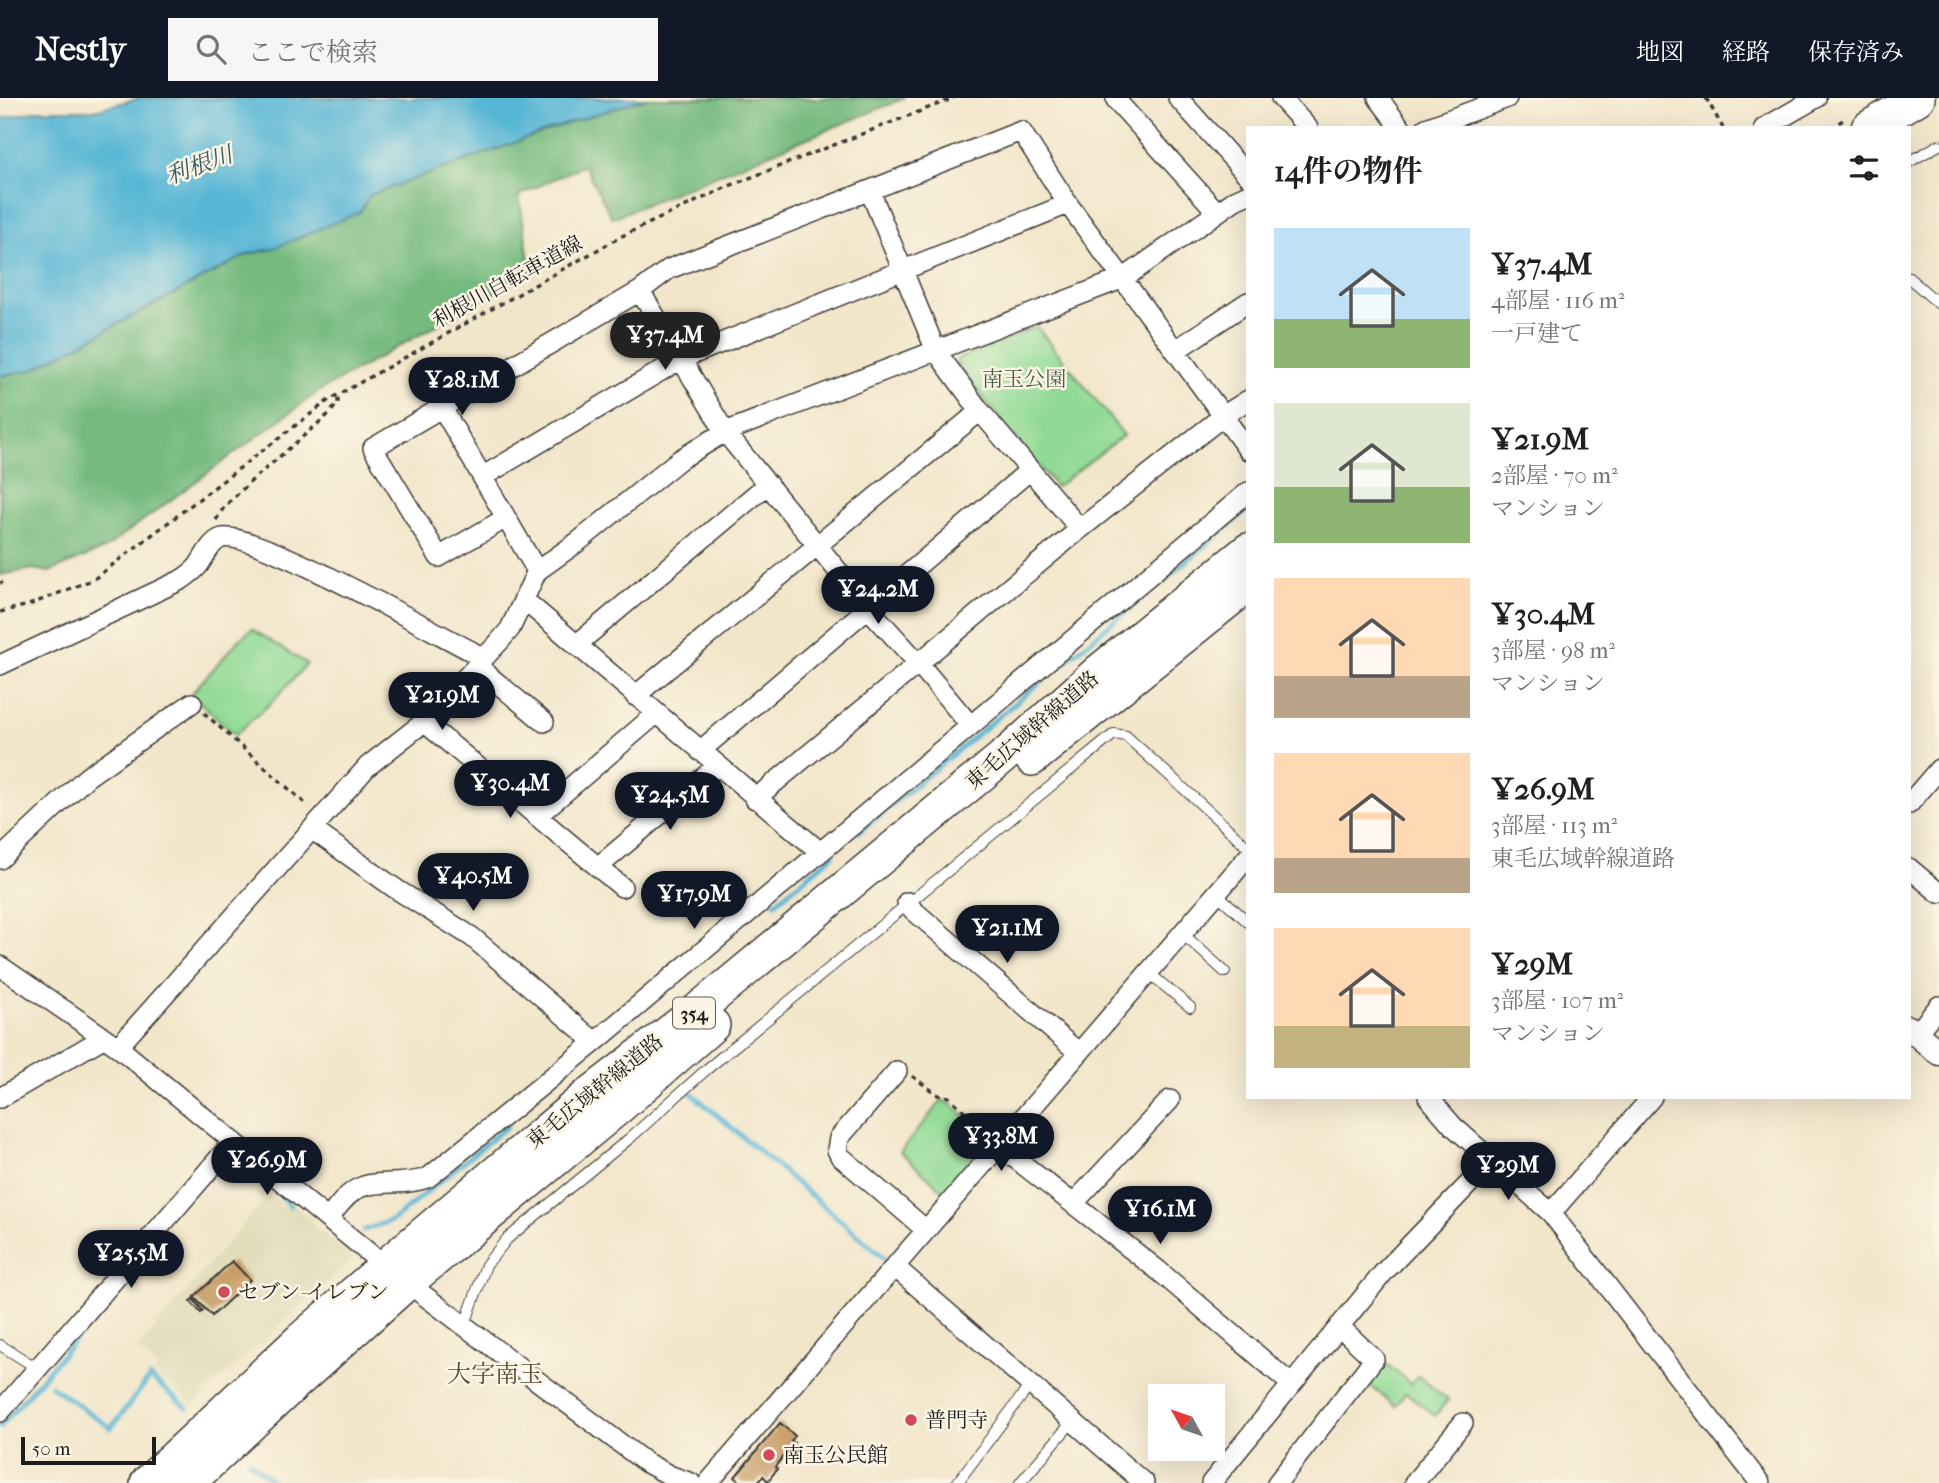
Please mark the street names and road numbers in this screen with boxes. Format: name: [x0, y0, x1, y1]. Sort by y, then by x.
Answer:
street label: 利根川自転車道線: [428, 231, 586, 333]
street label: 東毛広域幹線道路: [961, 666, 1103, 794]
road number: 354: [673, 998, 715, 1029]
street label: 東毛広域幹線道路: [522, 1029, 668, 1153]

